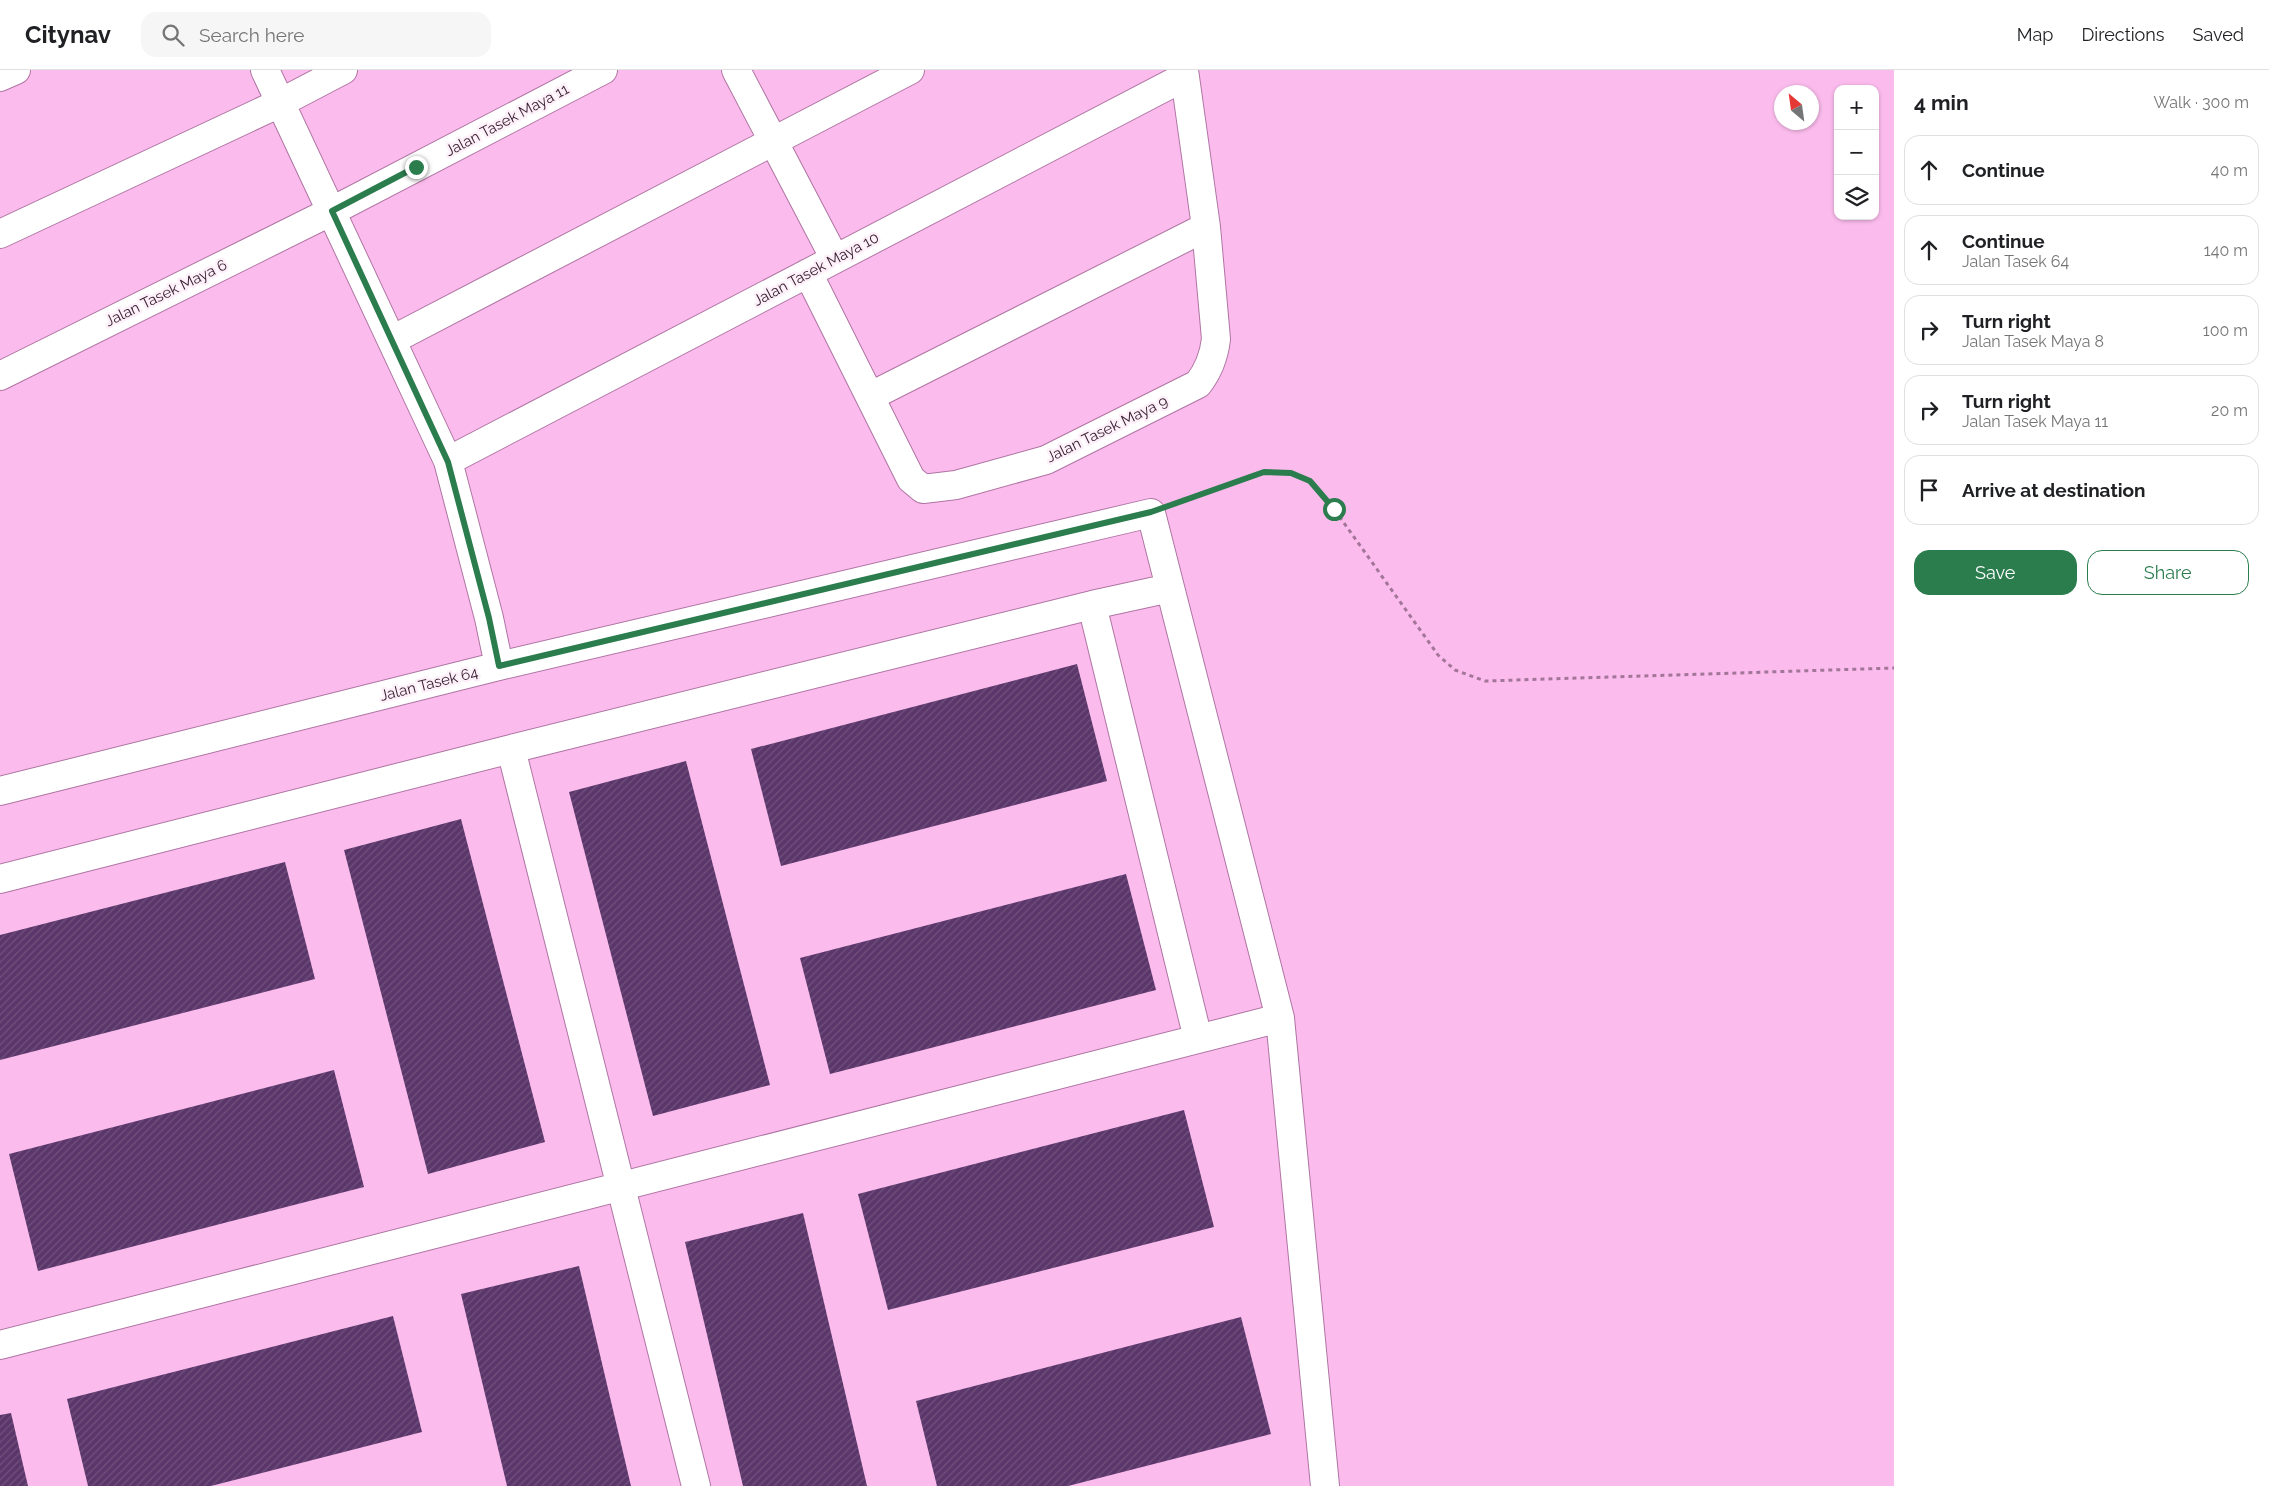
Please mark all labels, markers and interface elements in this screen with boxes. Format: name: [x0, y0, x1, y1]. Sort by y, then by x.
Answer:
search box: [141, 12, 491, 57]
text: Citynav: [25, 20, 111, 49]
icon: search: [159, 21, 187, 49]
text: Search here: [199, 24, 304, 46]
text: Map: [2017, 24, 2053, 45]
text: Directions: [2081, 24, 2165, 45]
text: Saved: [2193, 24, 2244, 45]
street label: Jalan Tasek Maya 11: [442, 80, 572, 160]
north arrow: [1774, 85, 1819, 130]
map controls: [1834, 85, 1879, 220]
button: +: [1834, 85, 1879, 130]
text: 4 min: [1914, 90, 1969, 115]
text: Walk · 300 m: [2153, 93, 2249, 112]
button: −: [1834, 130, 1879, 175]
route end: [405, 156, 428, 179]
icon: ahead: [1915, 156, 1943, 184]
text: Continue: [1962, 159, 2045, 181]
text: 40 m: [2211, 161, 2248, 180]
button: layers: [1834, 175, 1879, 220]
street label: Jalan Tasek Maya 10: [750, 228, 882, 310]
text: Continue: [1962, 230, 2045, 252]
icon: ahead: [1915, 236, 1943, 264]
text: 140 m: [2204, 241, 2248, 260]
text: Jalan Tasek 64: [1962, 252, 2069, 271]
street label: Jalan Tasek Maya 6: [102, 256, 230, 330]
text: Turn right: [1962, 310, 2051, 332]
icon: right: [1915, 316, 1943, 344]
text: 100 m: [2203, 321, 2248, 340]
text: Jalan Tasek Maya 8: [1962, 332, 2104, 351]
text: Turn right: [1962, 390, 2051, 412]
street label: Jalan Tasek Maya 9: [1043, 392, 1171, 466]
icon: right: [1915, 396, 1943, 424]
text: 20 m: [2211, 401, 2248, 420]
text: Jalan Tasek Maya 11: [1962, 412, 2108, 431]
icon: arrive: [1915, 476, 1943, 504]
text: Arrive at destination: [1962, 479, 2146, 501]
route start: [1323, 498, 1346, 521]
button: Save: [1914, 550, 2077, 595]
button: Share: [2087, 550, 2249, 595]
street label: Jalan Tasek 64: [378, 663, 480, 705]

